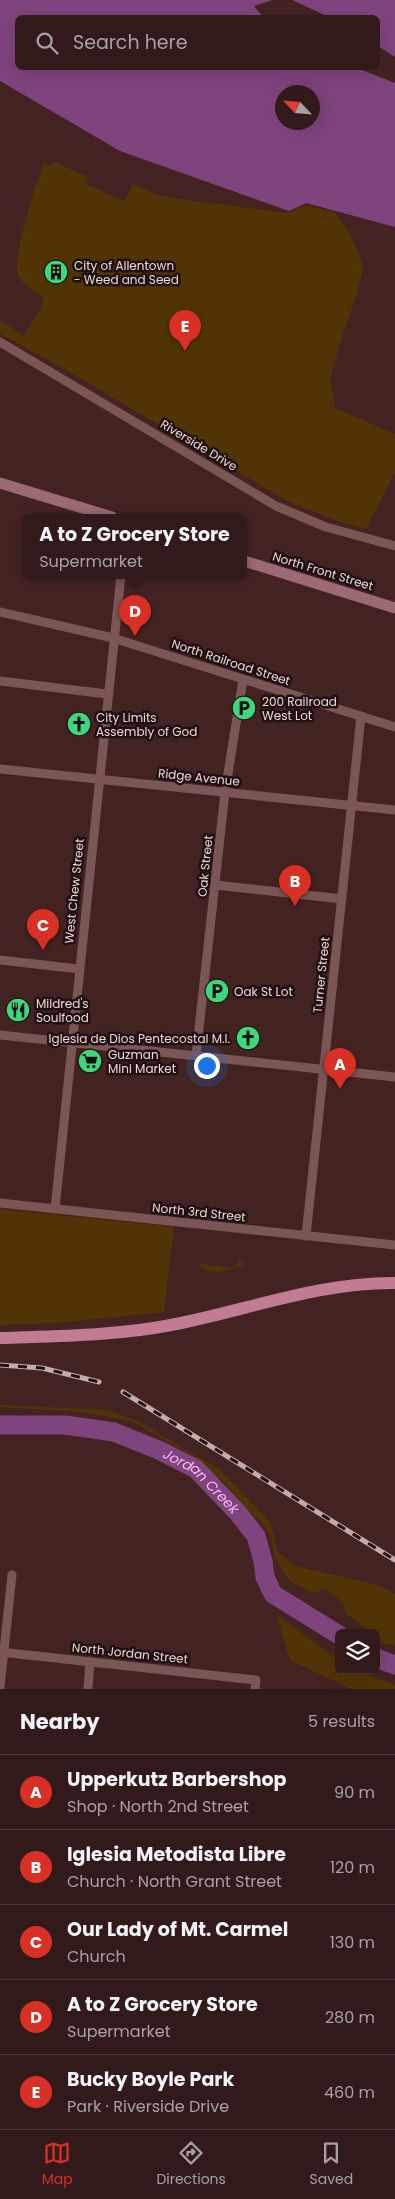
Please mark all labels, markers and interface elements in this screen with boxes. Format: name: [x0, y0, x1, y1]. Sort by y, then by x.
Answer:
search box: [15, 15, 380, 70]
icon: search: [33, 29, 61, 57]
text: Search here: [73, 29, 187, 56]
north arrow: [275, 85, 320, 130]
place label: City of Allentown - Weed and Seed: [74, 257, 179, 288]
building icon: City of Allentown - Weed and Seed: [43, 259, 69, 285]
pin: E: [169, 310, 201, 351]
street label: Riverside Drive: [157, 415, 241, 475]
popup: [22, 514, 247, 579]
text: A to Z Grocery Store: [39, 521, 230, 548]
street label: North Front Street: [271, 548, 375, 594]
text: Supermarket: [39, 550, 143, 573]
pin: D: [119, 595, 151, 636]
street label: North Railroad Street: [169, 635, 293, 689]
place label: 200 Railroad West Lot: [262, 693, 337, 724]
parking icon: 200 Railroad West Lot: [231, 695, 257, 721]
place label: City Limits Assembly of God: [96, 709, 197, 740]
church icon: City Limits Assembly of God: [66, 711, 92, 737]
street label: Ridge Avenue: [157, 764, 241, 790]
street label: Oak Street: [193, 834, 217, 898]
street label: West Chew Street: [60, 838, 88, 944]
pin: B: [279, 865, 311, 906]
pin: C: [27, 909, 59, 950]
street label: Turner Street: [309, 936, 333, 1014]
parking icon: Oak St Lot: [204, 978, 230, 1004]
place label: Oak St Lot: [234, 983, 293, 1000]
place label: Mildred's Soulfood: [36, 995, 89, 1026]
restaurant icon: Mildred's Soulfood: [5, 997, 31, 1023]
church icon: Iglesia de Dios Pentecostal M.I.: [235, 1025, 261, 1051]
place label: Iglesia de Dios Pentecostal M.I.: [49, 1030, 230, 1047]
place label: Guzman Mini Market: [108, 1046, 176, 1077]
supermarket icon: Guzman Mini Market: [77, 1048, 103, 1074]
pin: A: [324, 1048, 356, 1089]
your location: [194, 1053, 220, 1079]
street label: North 3rd Street: [151, 1199, 247, 1225]
water label: Jordan Creek: [160, 1444, 244, 1519]
map controls: [335, 1629, 380, 1674]
button: layers: [335, 1629, 380, 1674]
street label: North Jordan Street: [71, 1638, 189, 1668]
text: Nearby: [20, 1707, 100, 1736]
text: 5 results: [308, 1710, 375, 1733]
text: Upperkutz Barbershop: [67, 1766, 286, 1793]
text: A: [30, 1781, 42, 1804]
text: 90 m: [334, 1781, 375, 1804]
text: Shop · North 2nd Street: [67, 1795, 249, 1818]
text: Iglesia Metodista Libre: [67, 1841, 286, 1868]
text: B: [31, 1856, 41, 1879]
text: 120 m: [330, 1856, 375, 1879]
text: Church · North Grant Street: [67, 1870, 282, 1893]
text: Our Lady of Mt. Carmel: [67, 1916, 288, 1943]
text: C: [30, 1931, 42, 1954]
text: 130 m: [330, 1931, 375, 1954]
text: Church: [67, 1945, 126, 1968]
text: A to Z Grocery Store: [67, 1991, 258, 2018]
text: D: [30, 2006, 42, 2029]
text: 280 m: [325, 2006, 375, 2029]
text: Supermarket: [67, 2020, 171, 2043]
text: Bucky Boyle Park: [67, 2066, 234, 2093]
text: E: [32, 2081, 40, 2104]
text: 460 m: [324, 2081, 375, 2104]
text: Park · Riverside Drive: [67, 2095, 229, 2118]
tab: Map: [42, 2139, 73, 2190]
tab: Directions: [156, 2139, 226, 2190]
tab: Saved: [309, 2139, 353, 2190]

